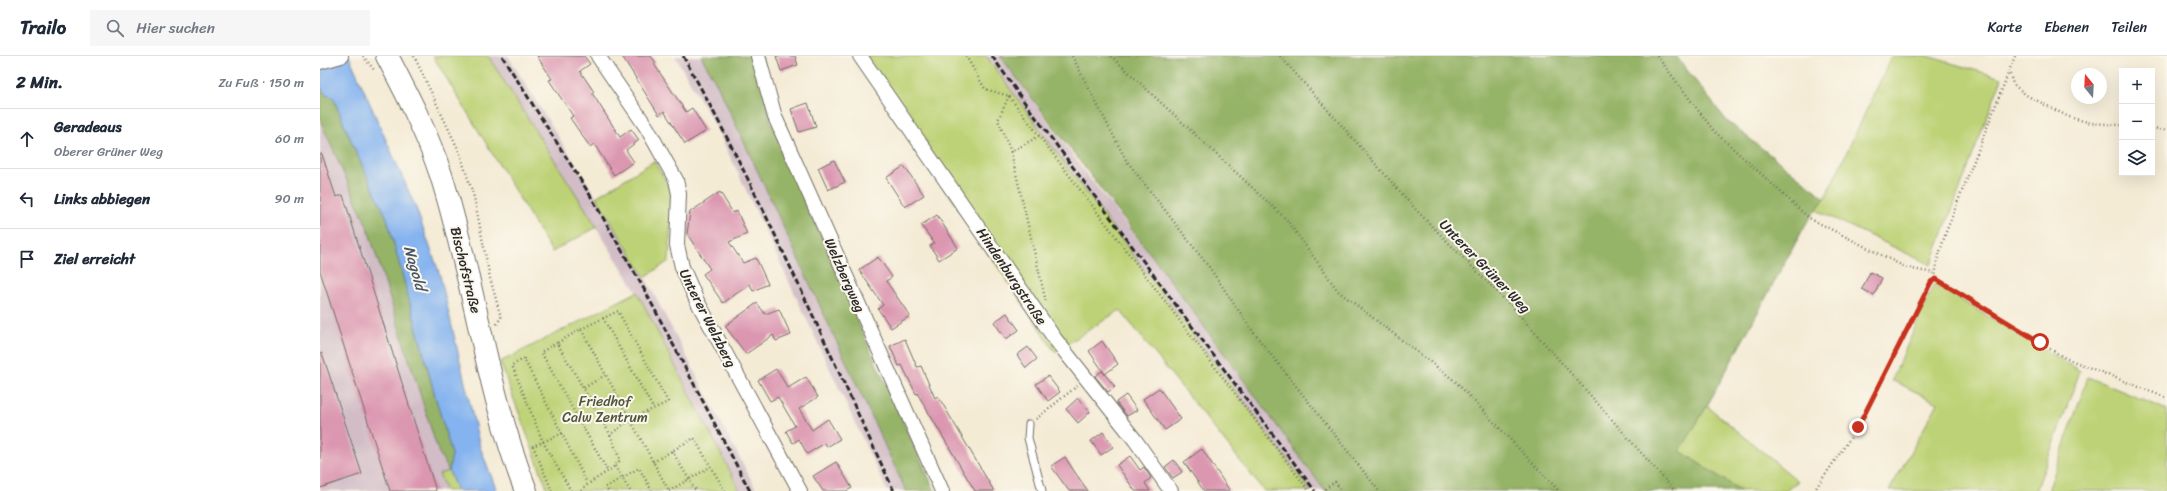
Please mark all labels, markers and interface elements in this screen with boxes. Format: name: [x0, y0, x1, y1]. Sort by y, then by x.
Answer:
search box: [90, 10, 370, 46]
text: Trailo: [20, 11, 66, 44]
text: Hier suchen: [136, 15, 215, 41]
text: Karte: [1988, 15, 2022, 40]
text: Ebenen: [2044, 15, 2089, 40]
text: Teilen: [2111, 15, 2147, 40]
icon: search: [104, 17, 126, 39]
text: 2 Min.: [16, 67, 63, 97]
north arrow: [2071, 68, 2107, 104]
map controls: [2119, 68, 2155, 176]
button: +: [2119, 68, 2155, 104]
text: Zu Fuß · 150 m: [218, 71, 304, 94]
button: −: [2119, 104, 2155, 140]
text: Geradeaus: [54, 114, 122, 140]
text: 60 m: [275, 127, 304, 150]
icon: ahead: [16, 128, 38, 150]
text: Oberer Grüner Weg: [54, 140, 163, 163]
button: layers: [2119, 140, 2155, 176]
text: Links abbiegen: [54, 186, 150, 212]
text: 90 m: [274, 187, 304, 210]
icon: left: [16, 188, 38, 210]
street label: Unterer Grüner Weg: [1433, 213, 1537, 320]
street label: Hindenburgstraße: [969, 222, 1054, 330]
street label: Bischofstraße: [443, 224, 488, 316]
street label: Welzbergweg: [817, 234, 872, 317]
water label: Nagold: [396, 243, 435, 297]
text: Ziel erreicht: [54, 246, 135, 272]
icon: arrive: [16, 248, 38, 270]
street label: Unterer Welzberg: [672, 264, 743, 372]
route start: [2031, 333, 2049, 351]
park label: Friedhof Calw Zentrum: [562, 389, 648, 430]
route end: [1849, 418, 1867, 436]

